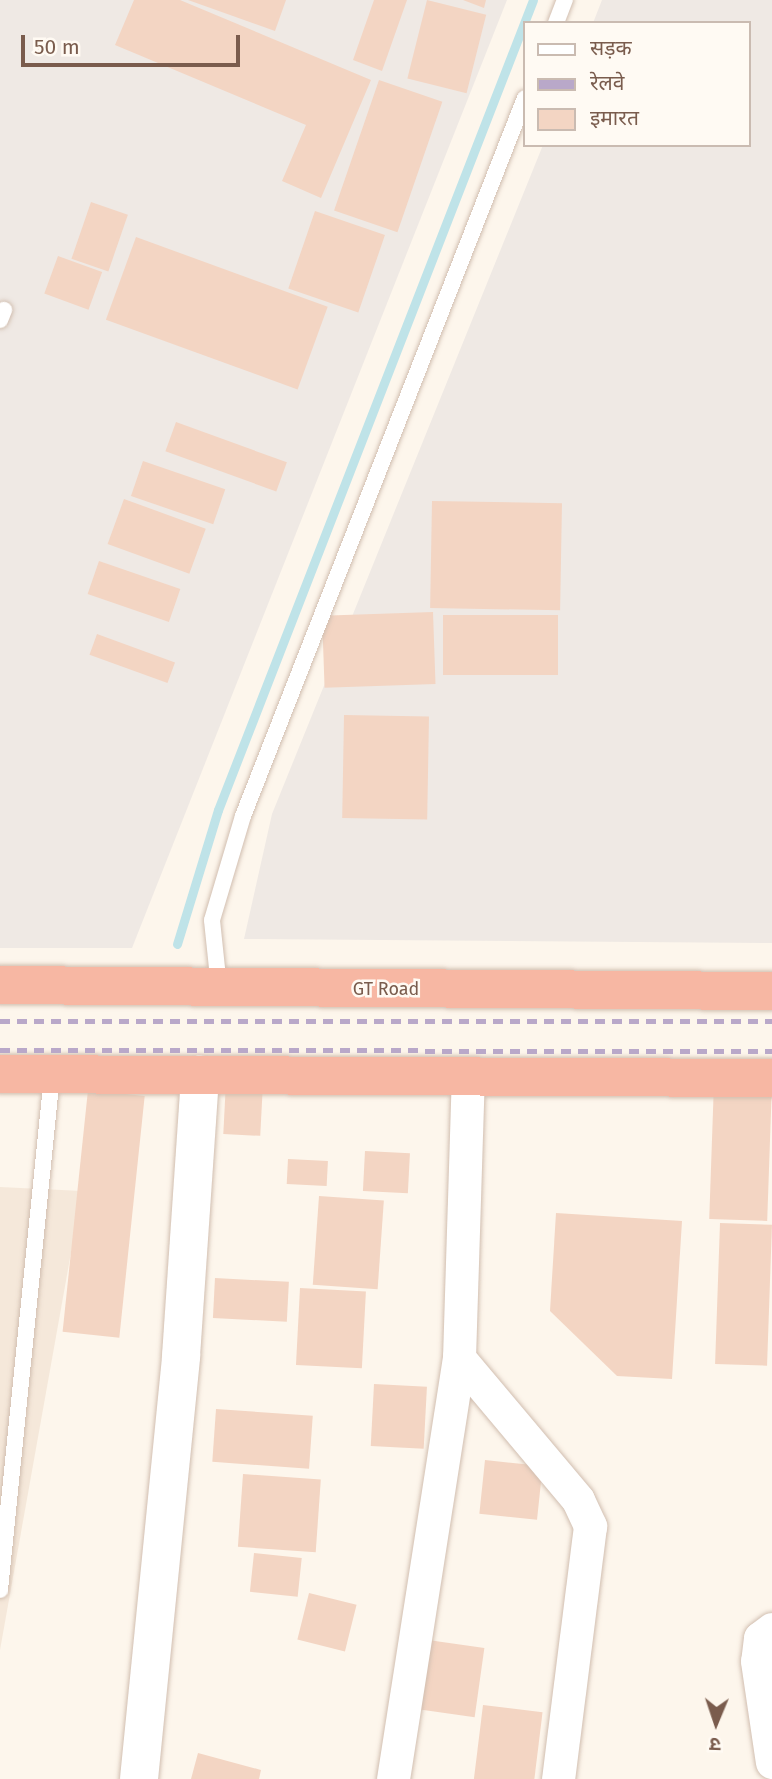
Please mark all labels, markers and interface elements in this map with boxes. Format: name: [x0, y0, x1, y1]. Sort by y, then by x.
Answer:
scale bar: [24, 21, 243, 65]
legend: [524, 21, 751, 147]
text: 50 m: [34, 34, 80, 60]
text: सड़क: [590, 35, 632, 61]
text: रेलवे: [590, 70, 625, 96]
text: इमारत: [590, 105, 639, 131]
street label: GT Road: [353, 978, 419, 1000]
north arrow: [681, 1688, 751, 1758]
text: उ: [709, 1733, 721, 1756]

